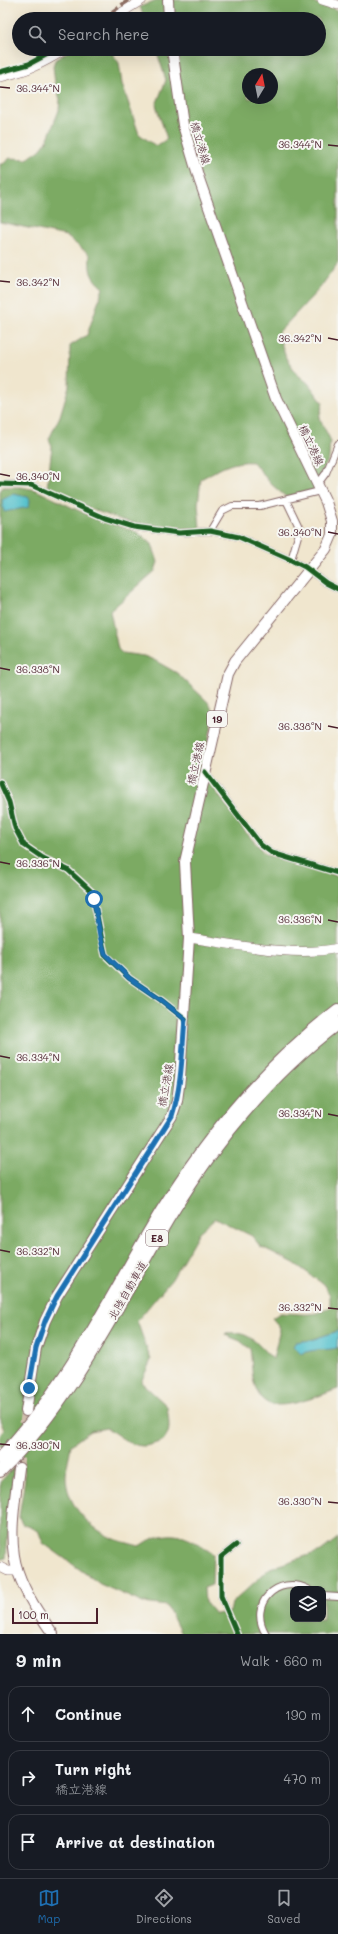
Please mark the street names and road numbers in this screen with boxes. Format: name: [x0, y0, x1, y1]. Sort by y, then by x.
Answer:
street label: 橋立港線: [188, 120, 214, 166]
street label: 橋立港線: [296, 422, 328, 468]
road number: 19: [207, 711, 227, 727]
street label: 橋立港線: [183, 740, 207, 786]
street label: 橋立港線: [154, 1062, 176, 1108]
road number: E8: [146, 1230, 168, 1246]
street label: 北陸自動車道: [104, 1258, 150, 1322]

